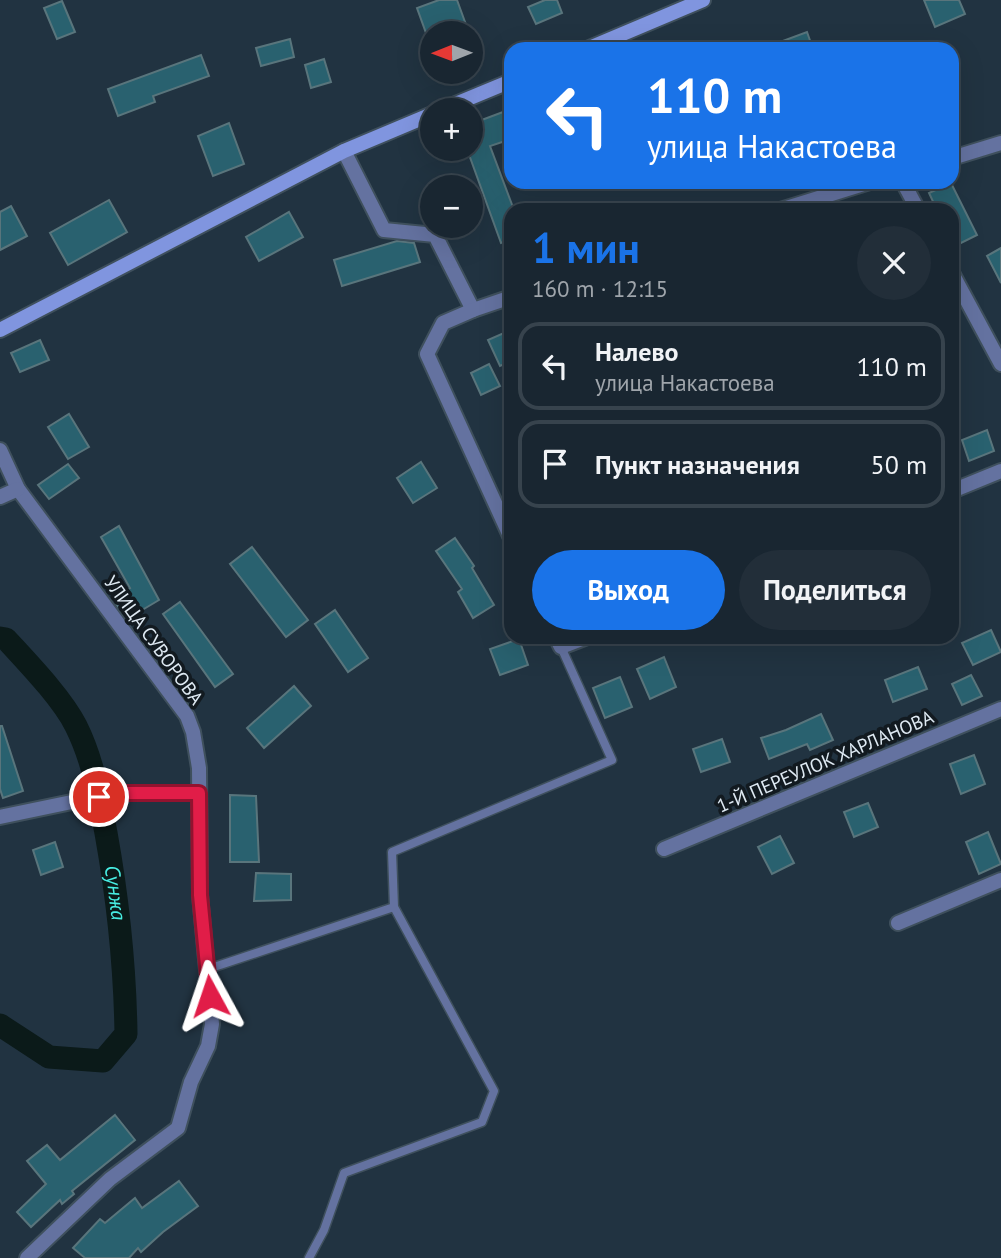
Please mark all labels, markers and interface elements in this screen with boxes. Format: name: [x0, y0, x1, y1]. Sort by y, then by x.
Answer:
north arrow: [420, 21, 483, 84]
map controls: [420, 21, 483, 238]
text: 110 m: [647, 63, 782, 127]
icon: left: [532, 70, 623, 161]
button: +: [420, 98, 483, 161]
text: улица Накастоева: [647, 125, 897, 167]
button: −: [420, 175, 483, 238]
text: 1 мин: [532, 220, 640, 275]
button: close: [857, 226, 931, 300]
text: 160 m · 12:15: [532, 274, 668, 303]
text: Налево: [595, 335, 679, 368]
icon: left: [536, 347, 574, 385]
text: 110 m: [856, 350, 927, 383]
text: улица Накастоева: [595, 368, 775, 397]
icon: arrive: [536, 445, 574, 483]
text: Пункт назначения: [595, 448, 800, 481]
text: 50 m: [871, 448, 927, 481]
button: Выход: [532, 550, 725, 630]
button: Поделиться: [739, 550, 931, 630]
street label: УЛИЦА СУВОРОВА: [99, 571, 209, 709]
street label: 1-Й ПЕРЕУЛОК ХАРЛАНОВА: [713, 704, 937, 818]
pin: [69, 767, 129, 827]
icon: arrive: [80, 778, 118, 816]
water label: Сунжа: [99, 863, 133, 922]
position arrow: [173, 959, 247, 1033]

